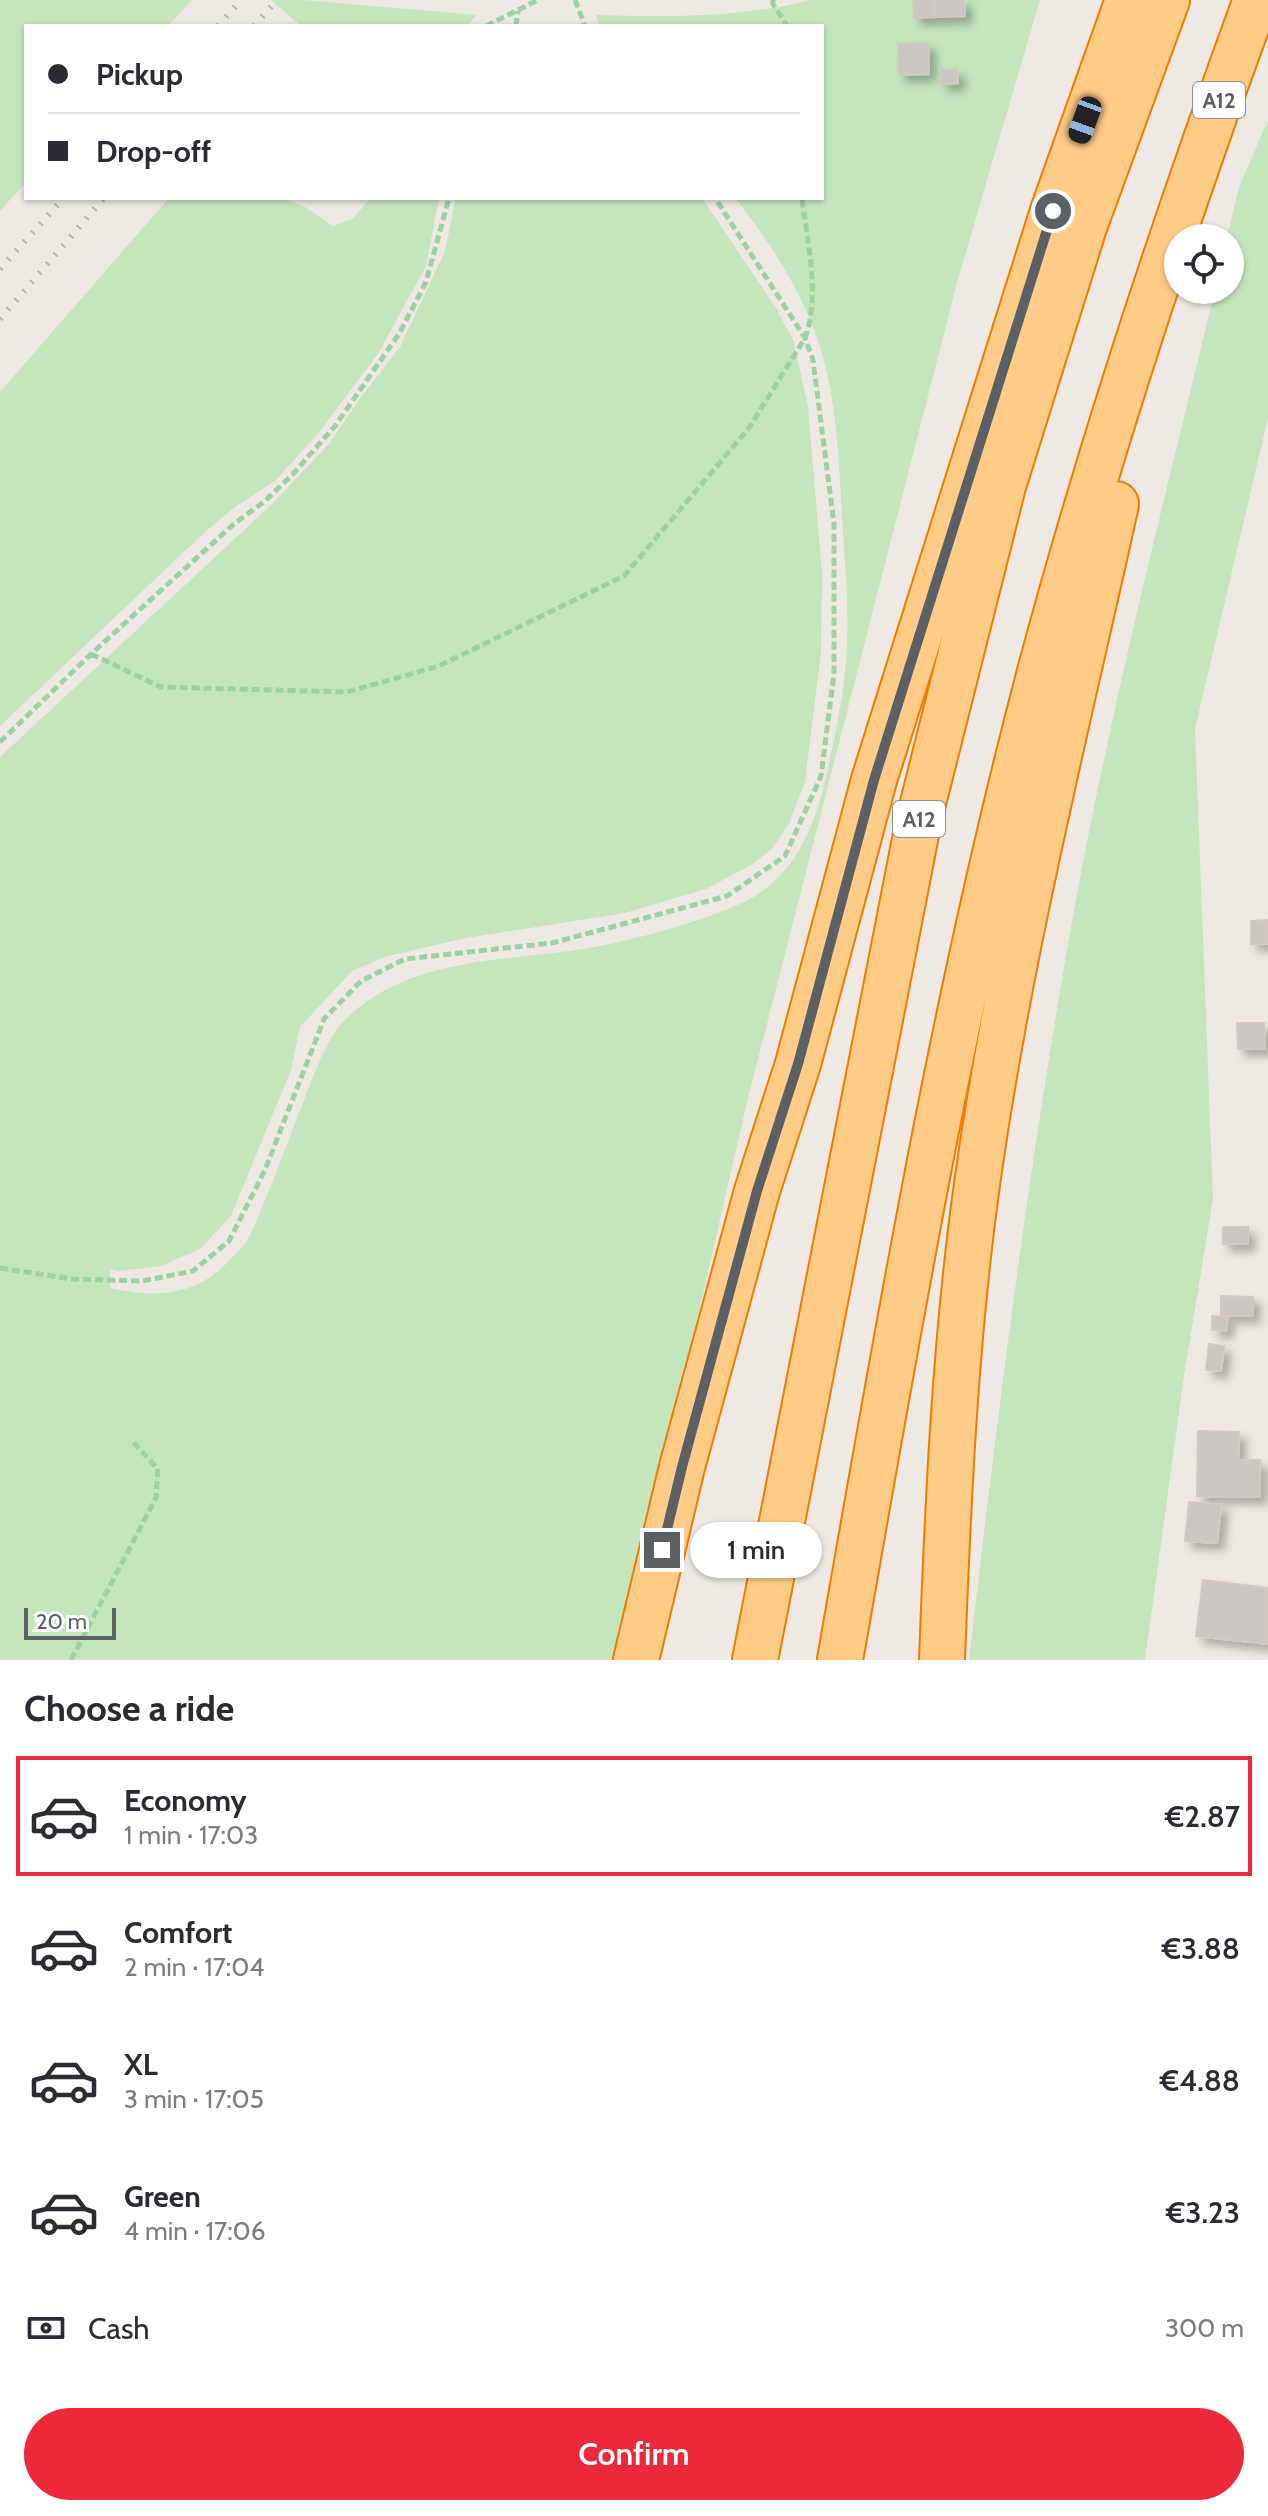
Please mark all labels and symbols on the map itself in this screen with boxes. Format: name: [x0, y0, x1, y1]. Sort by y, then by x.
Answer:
road number: A12: [1193, 82, 1245, 118]
car: [1066, 93, 1104, 147]
route start: [1035, 193, 1071, 229]
road number: A12: [893, 801, 945, 837]
callout: 1 min: [690, 1522, 822, 1578]
route end: [644, 1532, 680, 1568]
scale bar: [24, 1604, 116, 1640]

